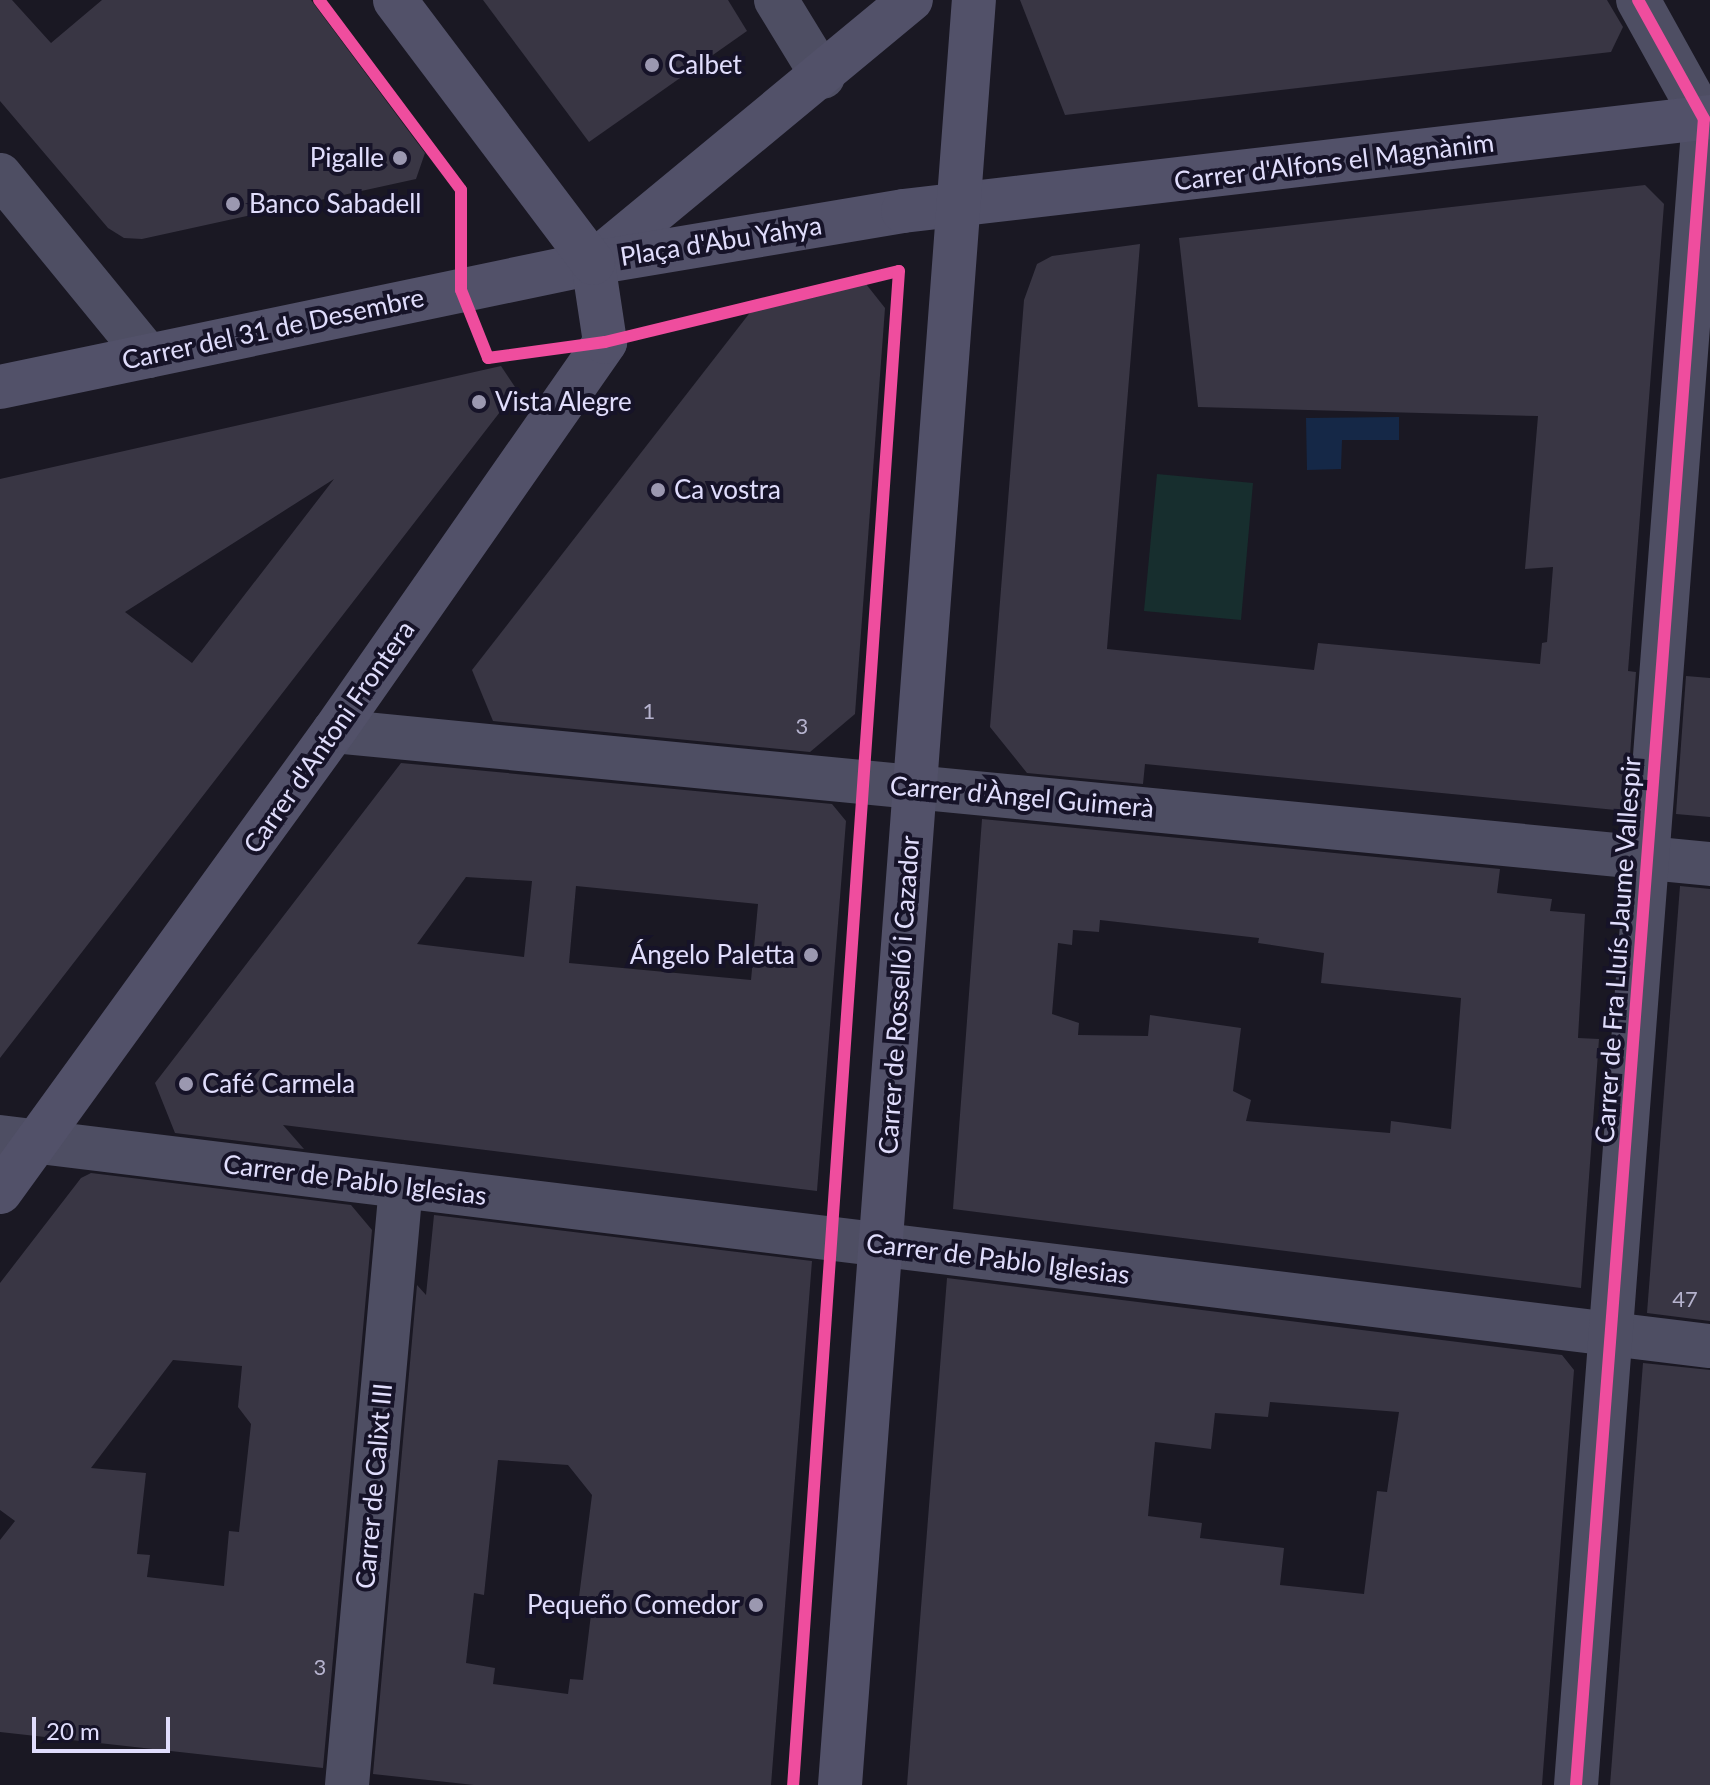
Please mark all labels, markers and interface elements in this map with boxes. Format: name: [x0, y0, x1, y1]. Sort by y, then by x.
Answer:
place label: Calbet: [668, 49, 742, 81]
marker: Calbet: [643, 56, 661, 74]
street label: Carrer d'Alfons el Magnànim: [1172, 127, 1496, 197]
place label: Pigalle: [310, 142, 384, 174]
marker: Pigalle: [391, 149, 409, 167]
place label: Banco Sabadell: [249, 188, 421, 220]
marker: Banco Sabadell: [224, 195, 242, 213]
street label: Plaça d'Abu Yahya: [617, 210, 825, 272]
street label: Carrer del 31 de Desembre: [119, 282, 427, 376]
place label: Vista Alegre: [495, 386, 633, 418]
marker: Vista Alegre: [470, 393, 488, 411]
place label: Ca vostra: [674, 474, 781, 506]
marker: Ca vostra: [649, 481, 667, 499]
street label: Carrer d'Antoni Frontera: [237, 615, 421, 859]
house number: 1: [643, 698, 655, 724]
house number: 3: [796, 713, 808, 739]
street label: Carrer de Fra Lluís Jaume Vallespir: [1589, 754, 1647, 1146]
street label: Carrer d'Àngel Guimerà: [888, 770, 1156, 824]
street label: Carrer de Rosselló i Cazador: [872, 834, 926, 1156]
place label: Ángelo Paletta: [630, 939, 795, 971]
marker: Ángelo Paletta: [802, 946, 820, 964]
place label: Café Carmela: [202, 1068, 355, 1100]
marker: Café Carmela: [177, 1075, 195, 1093]
street label: Carrer de Pablo Iglesias: [221, 1148, 489, 1212]
street label: Carrer de Pablo Iglesias: [864, 1227, 1132, 1291]
house number: 47: [1672, 1286, 1698, 1312]
street label: Carrer de Calixt III: [349, 1382, 399, 1590]
place label: Pequeño Comedor: [527, 1589, 740, 1621]
marker: Pequeño Comedor: [747, 1596, 765, 1614]
house number: 3: [314, 1654, 326, 1680]
scale bar: [36, 1701, 174, 1751]
text: 20 m: [46, 1716, 100, 1745]

